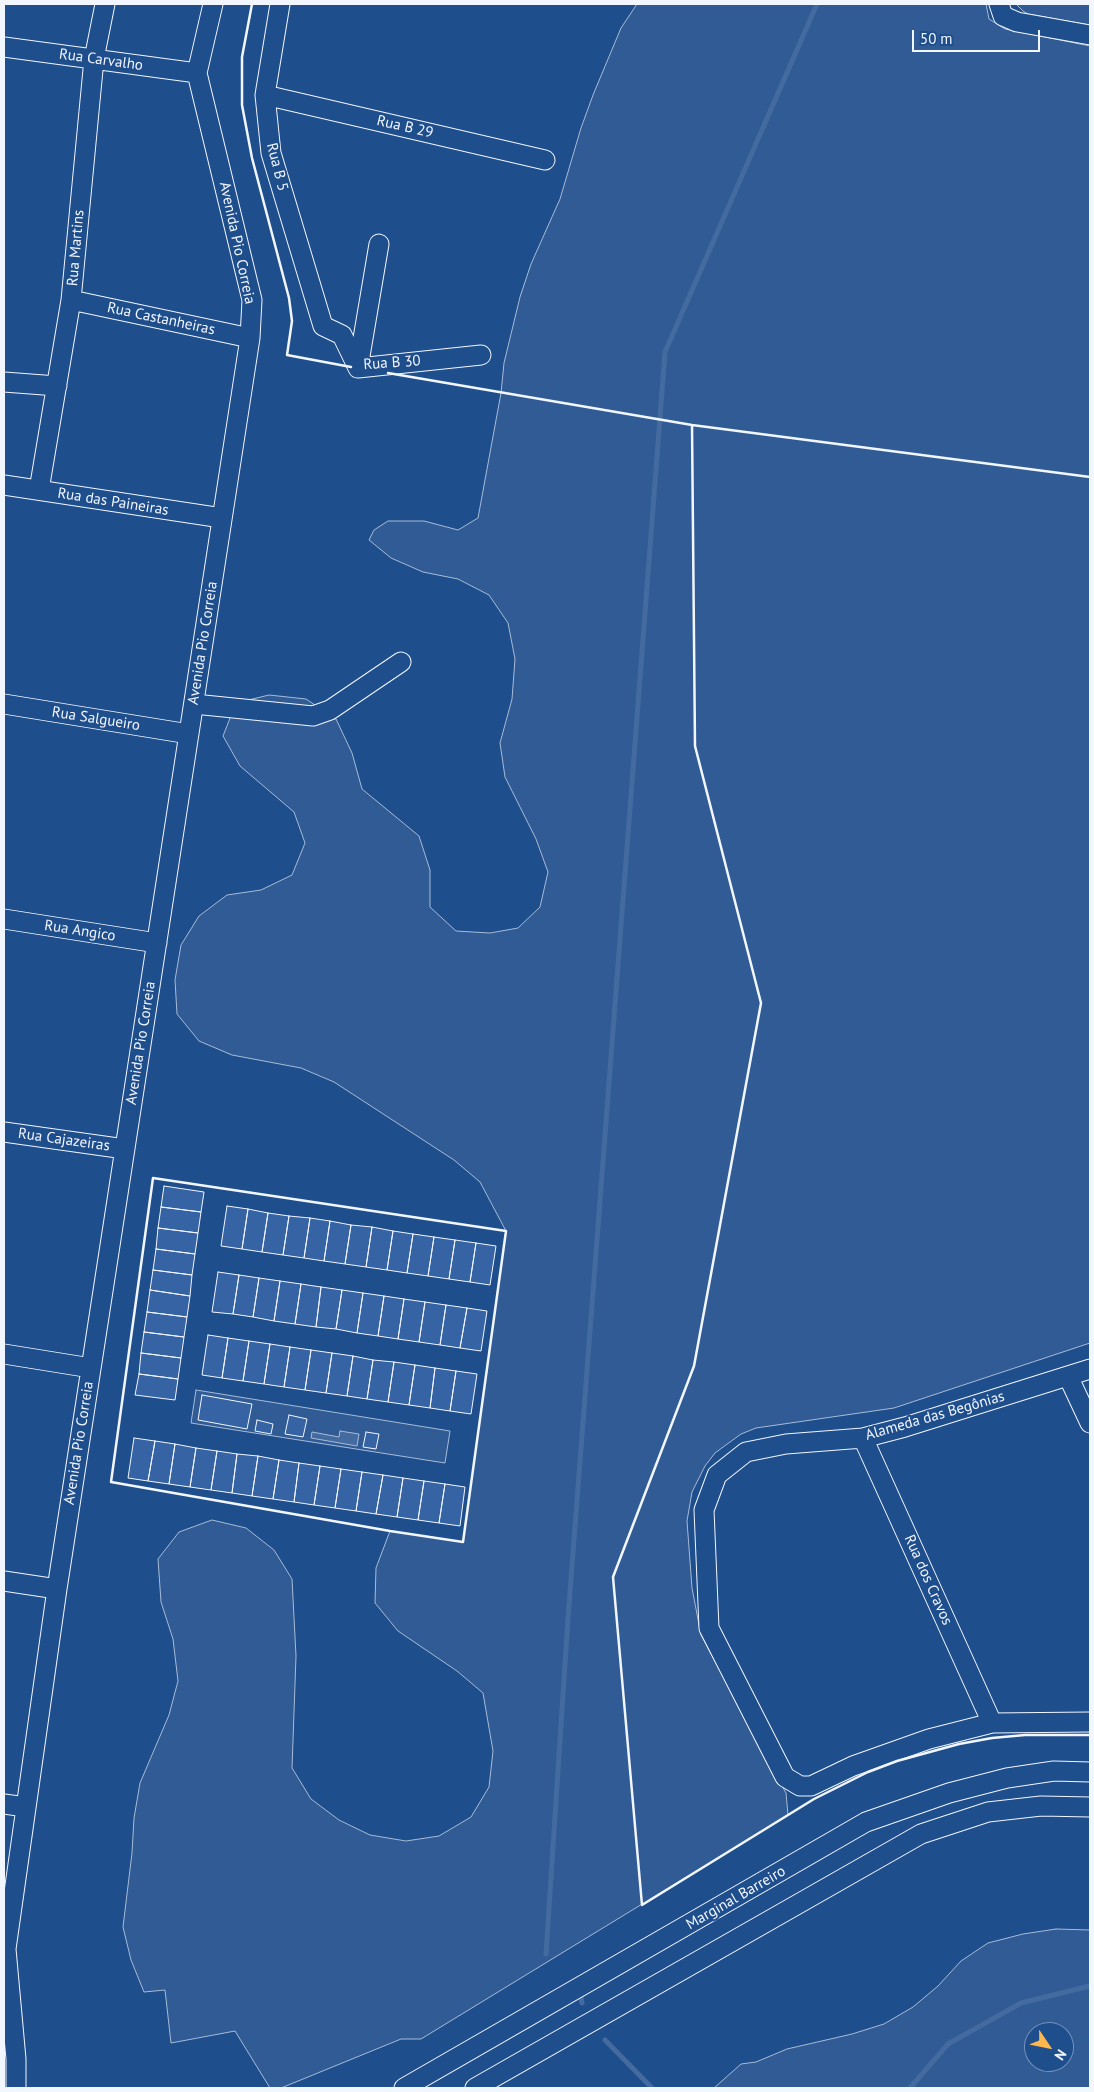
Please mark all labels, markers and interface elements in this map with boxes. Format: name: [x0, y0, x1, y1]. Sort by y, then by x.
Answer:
scale bar: [914, 20, 1042, 52]
text: 50 m: [920, 29, 953, 48]
street label: Rua Carvalho: [58, 45, 144, 75]
street label: Rua B 29: [375, 112, 435, 142]
street label: Rua B 5: [262, 141, 292, 193]
street label: Avenida Pio Correia: [215, 180, 259, 306]
street label: Rua Martins: [64, 209, 88, 287]
street label: Rua Castanheiras: [105, 299, 217, 339]
street label: Rua B 30: [363, 352, 421, 374]
street label: Rua das Paineiras: [56, 484, 170, 520]
street label: Avenida Pio Correia: [184, 580, 222, 706]
street label: Rua Salgueiro: [51, 703, 141, 735]
street label: Rua Angico: [43, 916, 117, 946]
street label: Avenida Pio Correia: [122, 980, 160, 1106]
street label: Rua Cajazeiras: [17, 1125, 111, 1155]
street label: Avenida Pio Correia: [60, 1380, 98, 1506]
street label: Alameda das Begônias: [863, 1387, 1007, 1445]
street label: Rua dos Cravos: [900, 1532, 956, 1628]
street label: Marginal Barreiro: [683, 1862, 789, 1934]
north arrow: [1024, 2022, 1074, 2072]
text: N: [1051, 2046, 1071, 2064]

